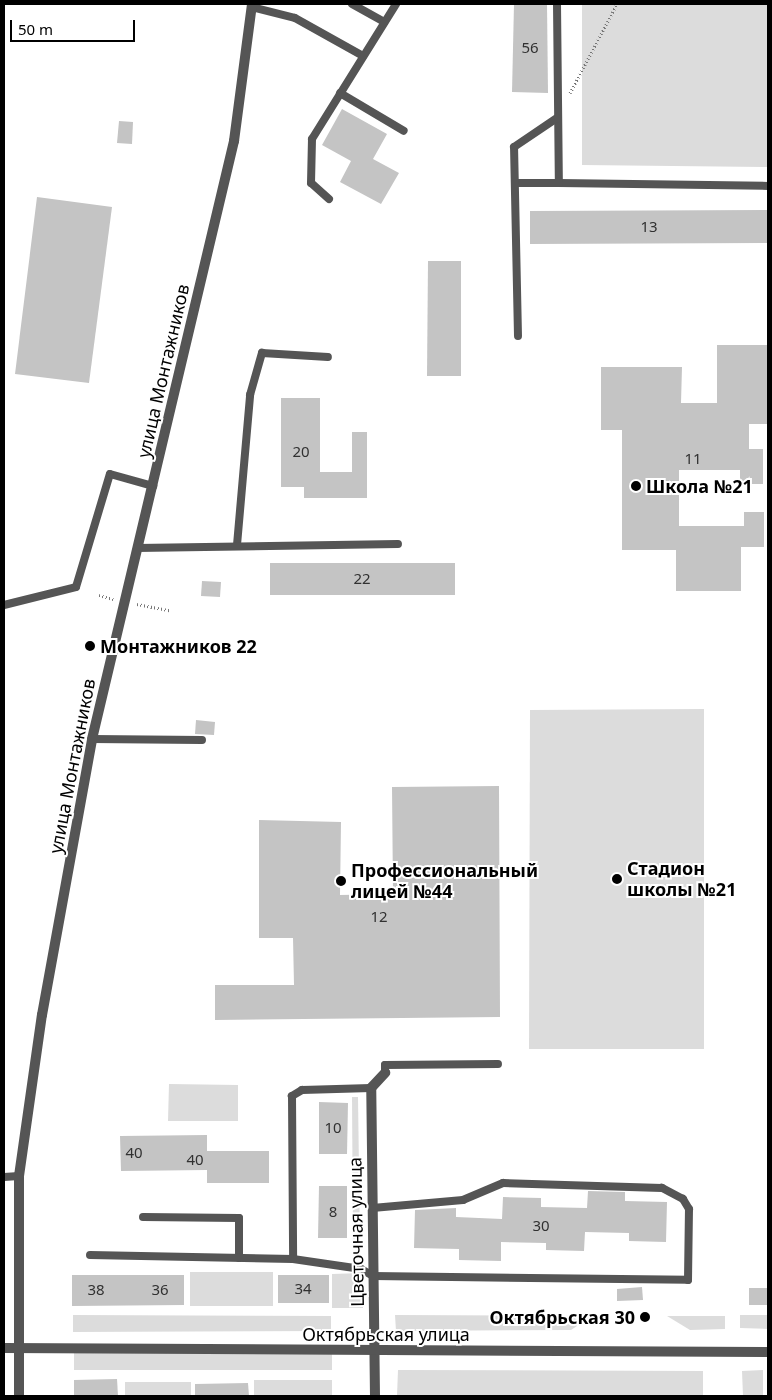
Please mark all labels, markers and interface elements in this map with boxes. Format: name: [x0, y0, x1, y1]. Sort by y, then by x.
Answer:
scale bar: [12, 10, 138, 42]
text: 50 m: [18, 19, 53, 39]
house number: 56: [521, 39, 539, 57]
house number: 13: [640, 218, 658, 236]
street label: улица Монтажников: [132, 282, 194, 460]
house number: 20: [292, 443, 310, 461]
house number: 11: [684, 450, 702, 468]
place label: Школа №21: [646, 475, 753, 497]
marker: Школа №21: [630, 480, 642, 492]
house number: 22: [353, 570, 371, 588]
place label: Монтажников 22: [100, 635, 257, 657]
marker: Монтажников 22: [84, 640, 96, 652]
street label: улица Монтажников: [44, 677, 100, 855]
place label: Стадион школы №21: [627, 858, 736, 901]
place label: Профессиональный лицей №44: [351, 860, 538, 902]
marker: Стадион школы №21: [611, 873, 623, 885]
marker: Профессиональный лицей №44: [335, 875, 347, 887]
house number: 12: [370, 908, 388, 926]
house number: 10: [324, 1119, 342, 1137]
house number: 40: [125, 1144, 143, 1162]
house number: 40: [186, 1151, 204, 1169]
street label: Цветочная улица: [344, 1157, 368, 1307]
house number: 8: [329, 1203, 337, 1221]
house number: 30: [532, 1217, 550, 1235]
house number: 34: [294, 1280, 312, 1298]
house number: 38: [87, 1281, 105, 1299]
house number: 36: [151, 1281, 169, 1299]
place label: Октябрьская 30: [490, 1306, 635, 1328]
marker: Октябрьская 30: [639, 1311, 651, 1323]
street label: Октябрьская улица: [302, 1323, 470, 1345]

